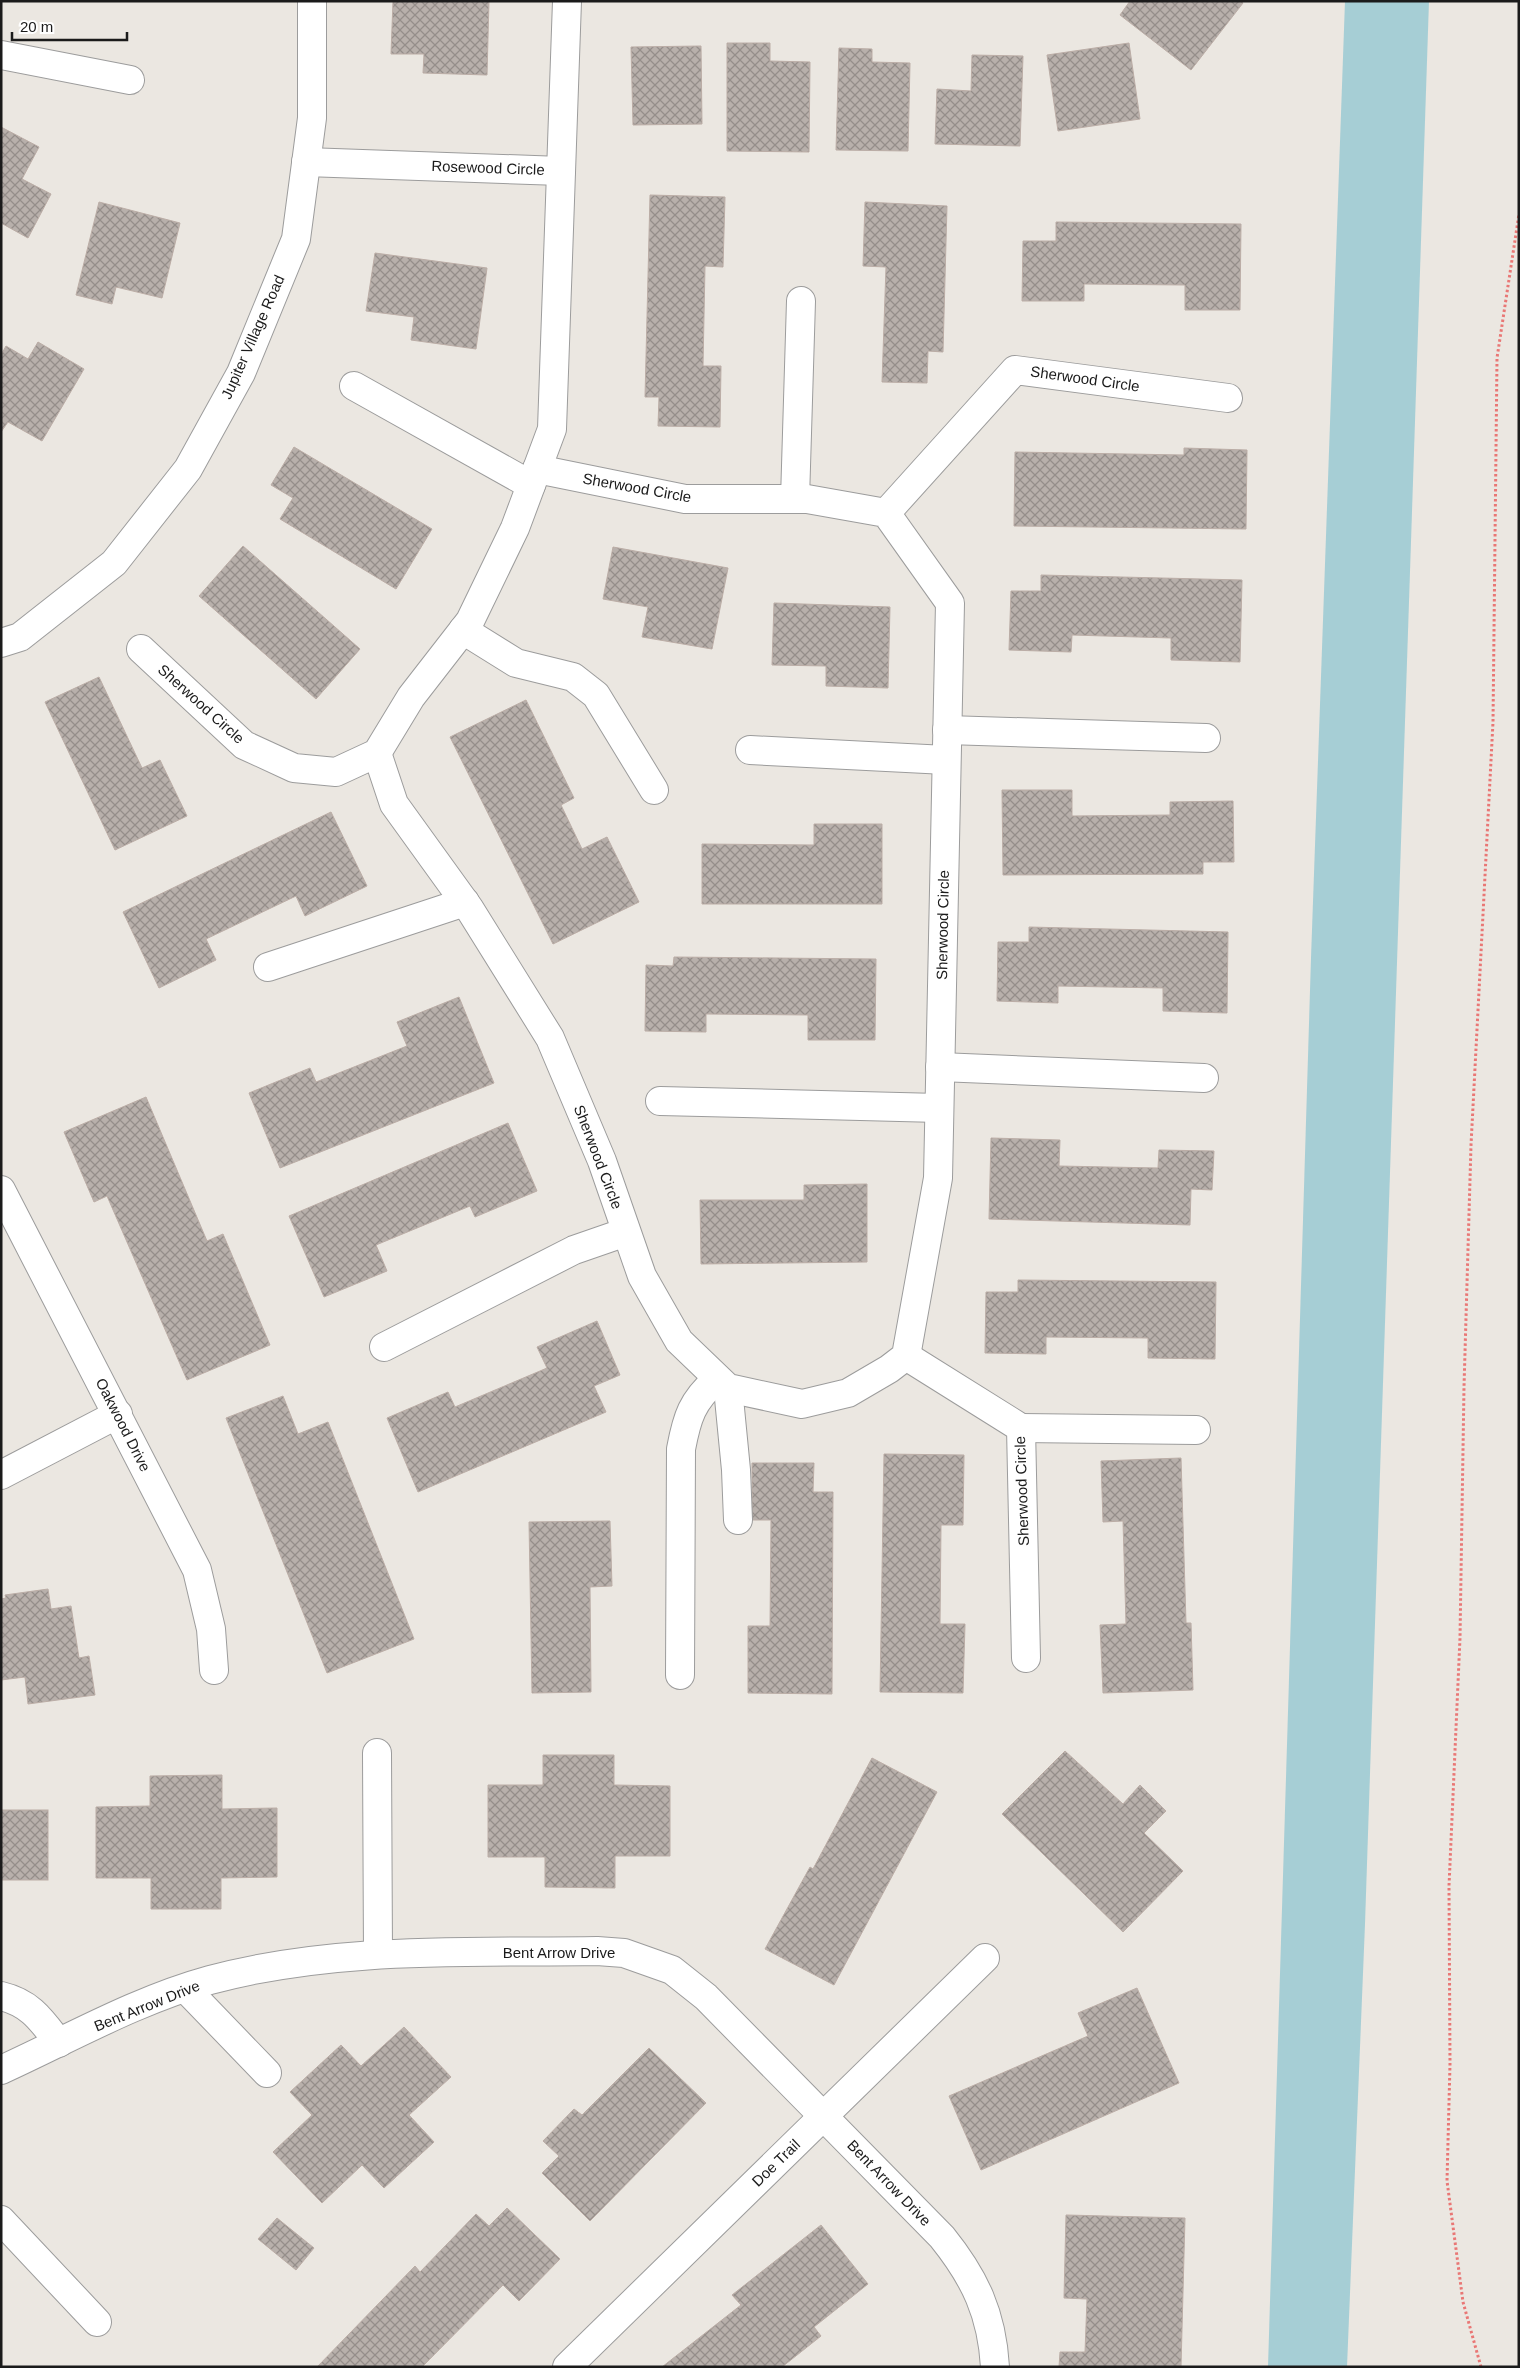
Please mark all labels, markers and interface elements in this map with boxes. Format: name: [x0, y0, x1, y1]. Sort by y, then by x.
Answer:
scale bar: [12, 10, 128, 42]
text: 20 m: [20, 18, 53, 35]
street label: Rosewood Circle: [431, 157, 545, 178]
street label: Jupiter Village Road: [218, 272, 288, 401]
street label: Sherwood Circle: [1029, 362, 1141, 395]
street label: Sherwood Circle: [581, 470, 693, 505]
street label: Sherwood Circle: [155, 660, 248, 747]
street label: Sherwood Circle: [933, 870, 952, 980]
street label: Sherwood Circle: [571, 1102, 626, 1211]
street label: Oakwood Drive: [93, 1375, 154, 1474]
street label: Sherwood Circle: [1011, 1436, 1032, 1546]
street label: Bent Arrow Drive: [503, 1944, 615, 1961]
street label: Bent Arrow Drive: [91, 1977, 202, 2034]
street label: Doe Trail: [748, 2136, 803, 2190]
street label: Bent Arrow Drive: [844, 2136, 935, 2229]

